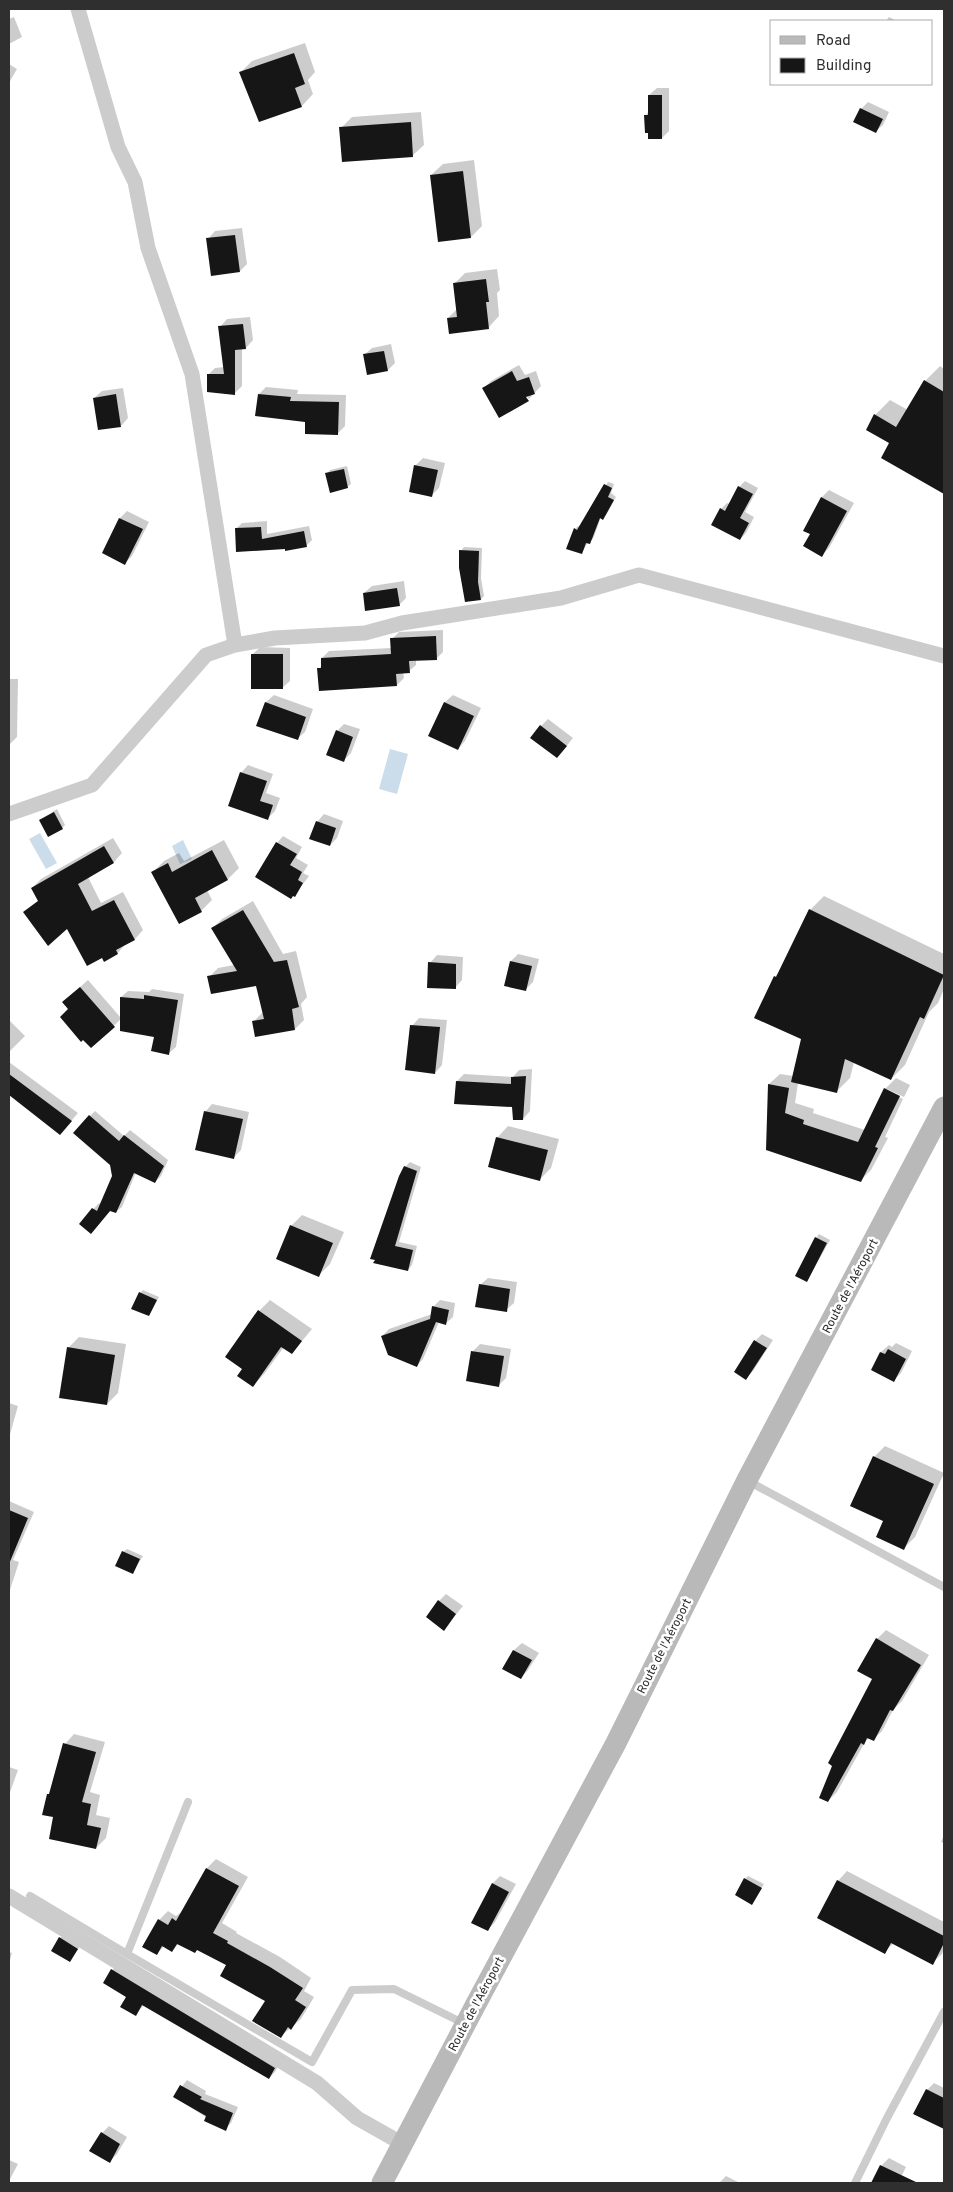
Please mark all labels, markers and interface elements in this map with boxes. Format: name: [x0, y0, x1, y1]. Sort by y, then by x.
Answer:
legend: [770, 20, 933, 85]
text: Road: [816, 32, 851, 51]
text: Building: [816, 57, 871, 76]
street label: Route de l'Aéroport: [819, 1236, 883, 1337]
street label: Route de l'Aéroport: [634, 1596, 696, 1697]
street label: Route de l'Aéroport: [445, 1954, 509, 2055]

